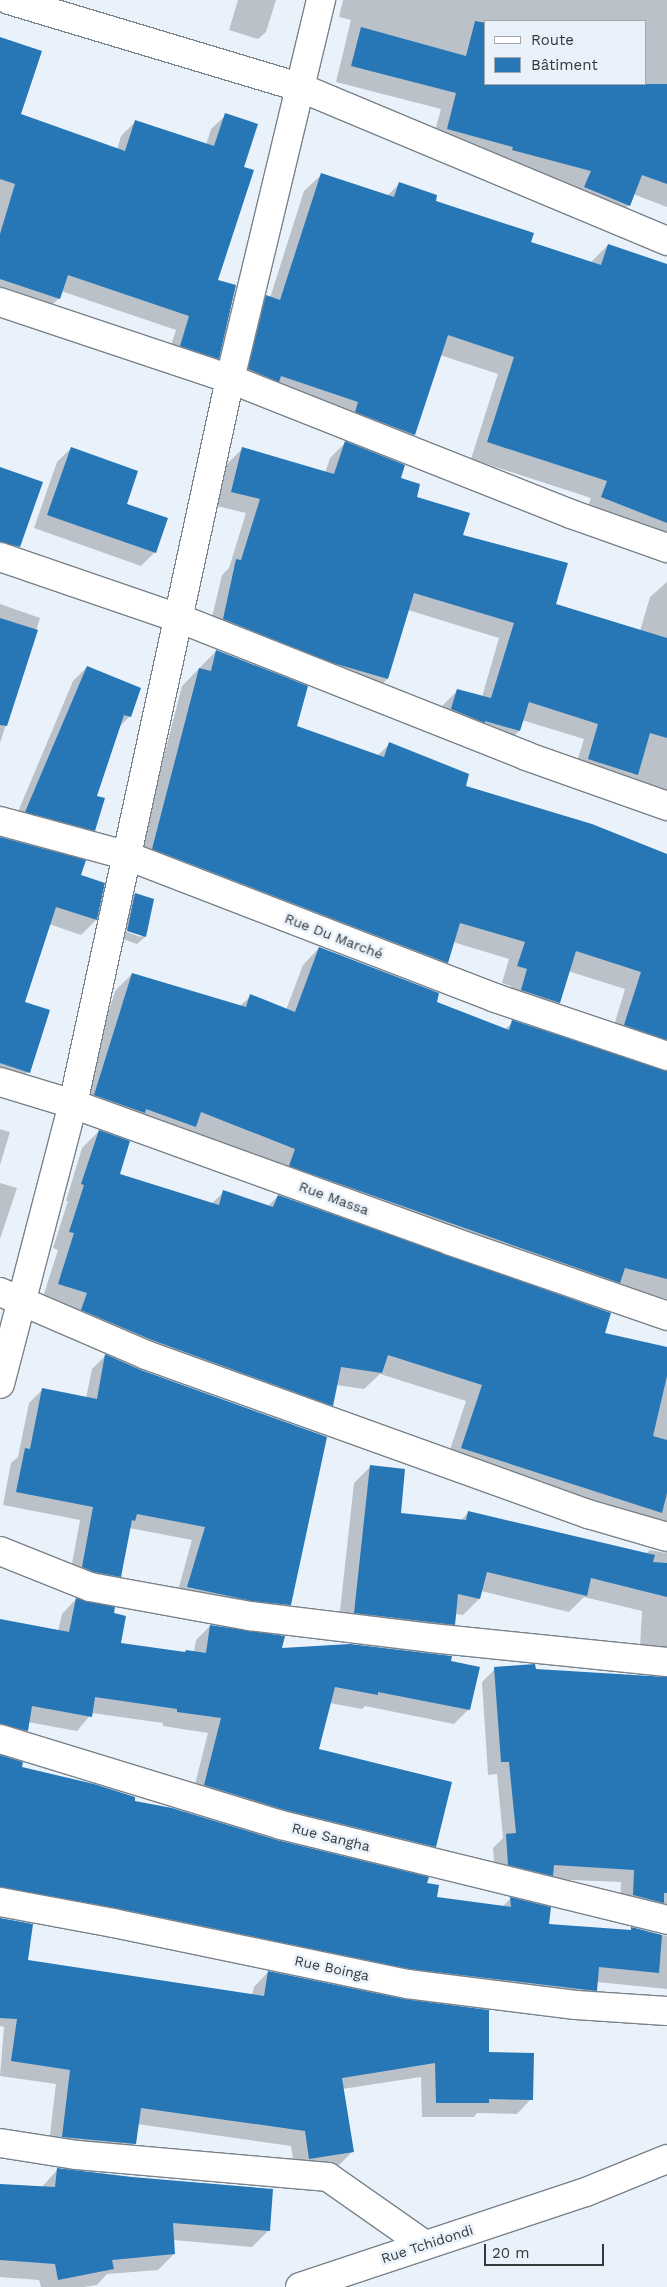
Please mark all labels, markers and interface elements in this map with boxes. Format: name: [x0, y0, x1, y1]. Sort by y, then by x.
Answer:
legend: [484, 20, 647, 85]
text: Route: [531, 31, 574, 49]
text: Bâtiment: [531, 56, 598, 74]
street label: Rue Du Marché: [282, 910, 386, 962]
street label: Rue Massa: [297, 1178, 371, 1218]
street label: Rue Sangha: [290, 1819, 372, 1855]
street label: Rue Boinga: [293, 1952, 371, 1984]
street label: Rue Tchidondi: [379, 2221, 475, 2267]
scale bar: [487, 2234, 607, 2266]
text: 20 m: [492, 2244, 530, 2262]

